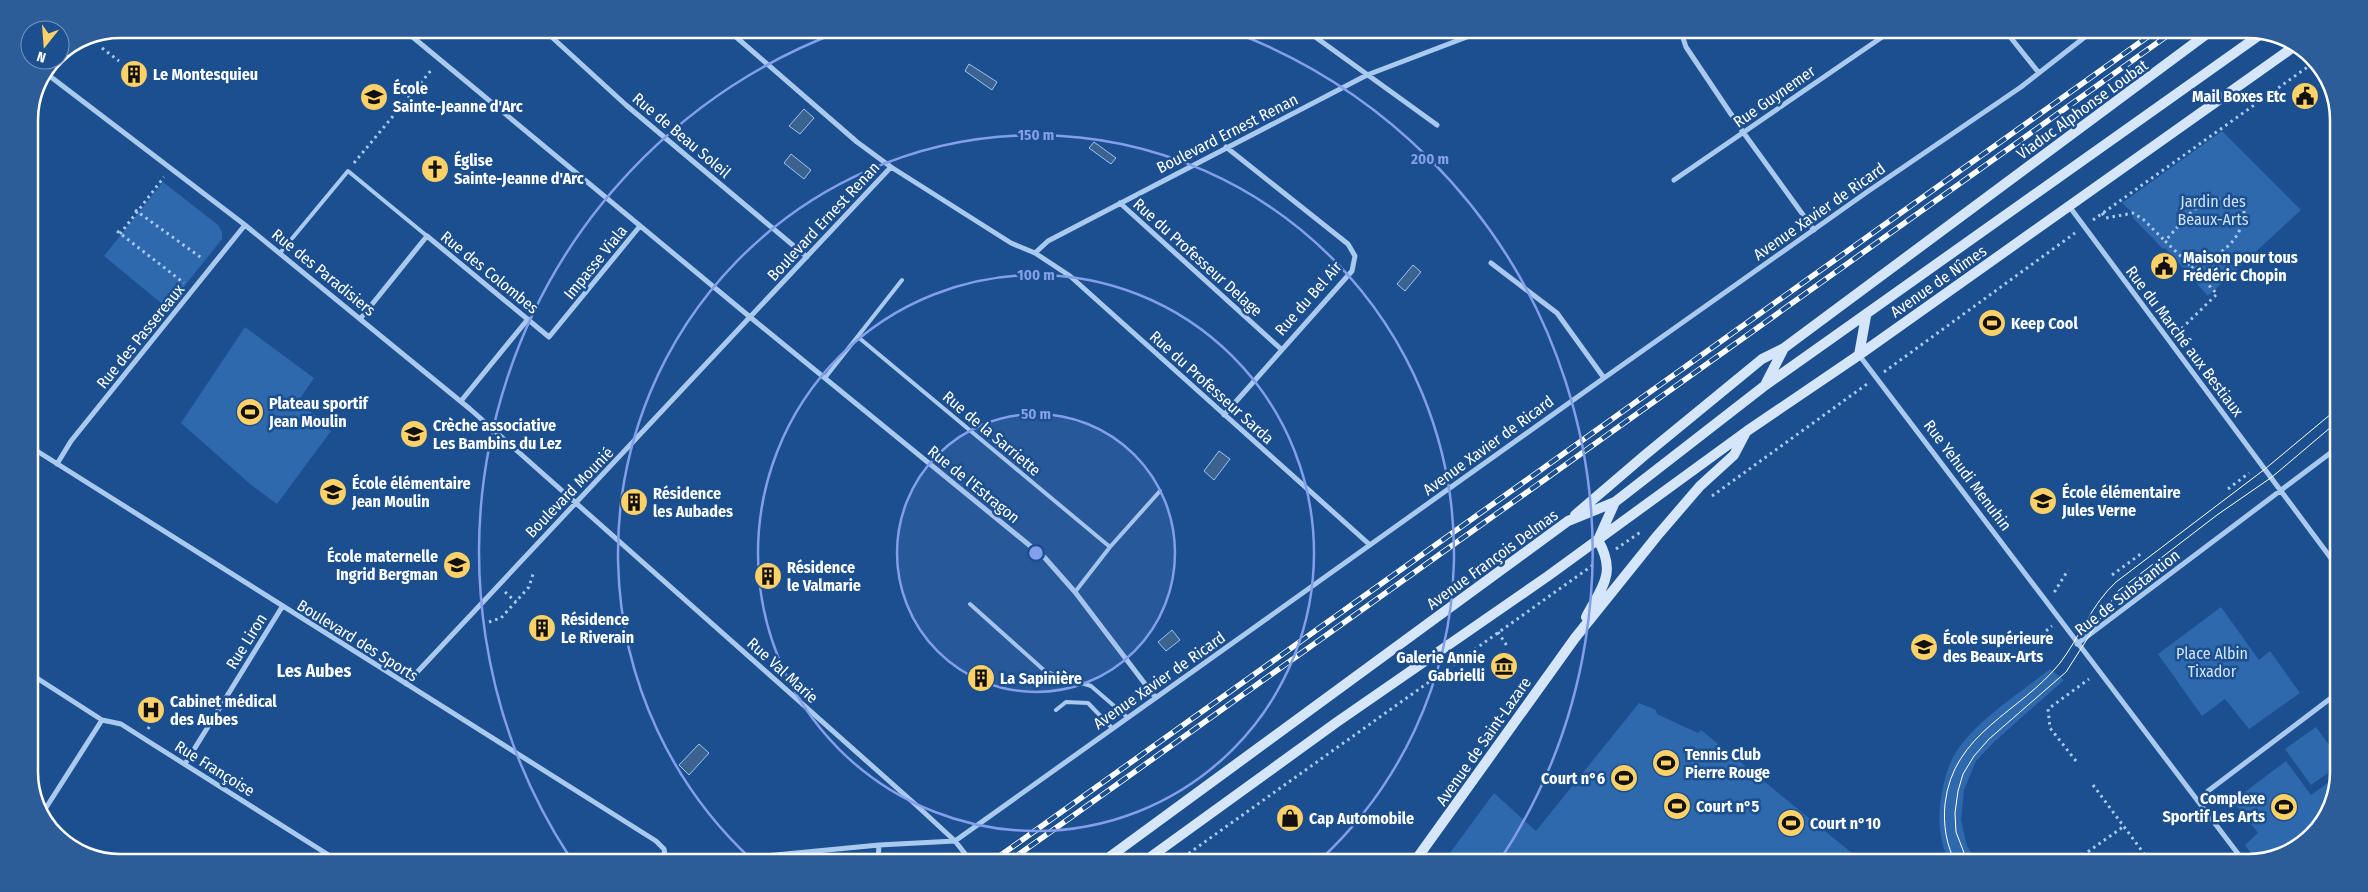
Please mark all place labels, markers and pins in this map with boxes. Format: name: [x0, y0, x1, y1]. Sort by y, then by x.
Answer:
building icon: Le Montesquieu: [119, 59, 149, 89]
place label: Le Montesquieu: [153, 65, 258, 84]
place label: École Sainte-Jeanne d'Arc: [393, 78, 523, 116]
public building icon: Mail Boxes Etc: [2290, 81, 2320, 111]
school or university icon: École Sainte-Jeanne d'Arc: [359, 82, 389, 112]
place label: Mail Boxes Etc: [2192, 87, 2286, 106]
place label: Église Sainte-Jeanne d'Arc: [454, 150, 584, 188]
church icon: Église Sainte-Jeanne d'Arc: [420, 154, 450, 184]
place label: Maison pour tous Frédéric Chopin: [2183, 248, 2298, 285]
public building icon: Maison pour tous Frédéric Chopin: [2149, 251, 2179, 281]
sports icon: Keep Cool: [1977, 308, 2007, 338]
place label: Keep Cool: [2011, 314, 2078, 333]
place label: Plateau sportif Jean Moulin: [268, 394, 370, 431]
sports icon: Plateau sportif Jean Moulin: [235, 397, 265, 427]
place label: Crèche associative Les Bambins du Lez: [433, 416, 562, 453]
school or university icon: Crèche associative Les Bambins du Lez: [399, 419, 429, 449]
place label: École élémentaire Jean Moulin: [351, 473, 471, 511]
school or university icon: École élémentaire Jean Moulin: [318, 477, 348, 507]
place label: École élémentaire Jules Verne: [2061, 482, 2181, 520]
place label: Résidence les Aubades: [653, 484, 733, 521]
school or university icon: École élémentaire Jules Verne: [2028, 486, 2058, 516]
building icon: Résidence les Aubades: [619, 487, 649, 517]
centre of rings: [1027, 544, 1045, 562]
place label: École maternelle Ingrid Bergman: [327, 546, 438, 584]
school or university icon: École maternelle Ingrid Bergman: [442, 550, 472, 580]
place label: Résidence le Valmarie: [787, 558, 861, 595]
building icon: Résidence le Valmarie: [753, 561, 783, 591]
place label: Résidence Le Riverain: [561, 610, 634, 647]
building icon: Résidence Le Riverain: [527, 613, 557, 643]
place label: École supérieure des Beaux-Arts: [1943, 628, 2053, 666]
school or university icon: École supérieure des Beaux-Arts: [1909, 632, 1939, 662]
place label: Galerie Annie Gabrielli: [1396, 648, 1485, 685]
museum icon: Galerie Annie Gabrielli: [1489, 651, 1519, 681]
building icon: La Sapinière: [966, 663, 996, 693]
place label: La Sapinière: [1000, 669, 1082, 688]
place label: Cabinet médical des Aubes: [170, 692, 277, 729]
hospital icon: Cabinet médical des Aubes: [136, 695, 166, 725]
place label: Tennis Club Pierre Rouge: [1685, 745, 1770, 782]
sports icon: Tennis Club Pierre Rouge: [1651, 748, 1681, 778]
sports icon: Court n°6: [1609, 763, 1639, 793]
place label: Court n°6: [1541, 769, 1605, 788]
place label: Complexe Sportif Les Arts: [2162, 789, 2265, 826]
sports icon: Court n°5: [1662, 791, 1692, 821]
sports icon: Complexe Sportif Les Arts: [2269, 792, 2299, 822]
place label: Court n°5: [1696, 797, 1760, 816]
shop icon: Cap Automobile: [1275, 803, 1305, 833]
sports icon: Court n°10: [1776, 808, 1806, 838]
place label: Cap Automobile: [1309, 809, 1414, 828]
place label: Court n°10: [1810, 814, 1881, 833]

